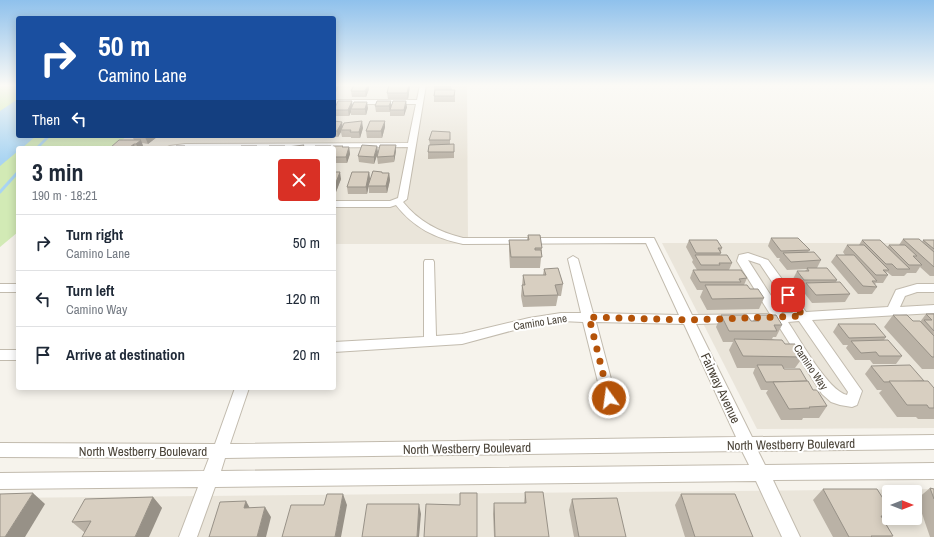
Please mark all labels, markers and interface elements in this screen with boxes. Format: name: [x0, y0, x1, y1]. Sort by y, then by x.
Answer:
text: 50 m: [98, 27, 150, 65]
icon: right: [32, 32, 84, 84]
text: Camino Lane: [98, 63, 187, 88]
icon: left: [68, 108, 90, 130]
text: Then: [32, 109, 60, 130]
text: 3 min: [32, 156, 83, 188]
button: close: [278, 159, 320, 201]
text: 190 m · 18:21: [32, 187, 97, 204]
text: Turn right: [66, 224, 123, 245]
icon: right: [32, 232, 54, 254]
text: 50 m: [293, 232, 320, 253]
text: Camino Lane: [66, 245, 130, 262]
pin: [771, 278, 805, 312]
text: Turn left: [66, 280, 114, 301]
icon: arrive: [777, 284, 799, 306]
icon: left: [32, 288, 54, 310]
text: 120 m: [286, 288, 320, 309]
text: Camino Way: [66, 301, 127, 318]
street label: Camino Lane: [512, 311, 568, 333]
street label: Camino Way: [791, 342, 832, 393]
icon: arrive: [32, 344, 54, 366]
text: Arrive at destination: [66, 344, 185, 365]
text: 20 m: [293, 344, 320, 365]
street label: Fairway Avenue: [697, 350, 744, 426]
position arrow: [588, 377, 630, 419]
street label: North Westberry Boulevard: [727, 435, 855, 454]
street label: North Westberry Boulevard: [403, 439, 531, 458]
street label: North Westberry Boulevard: [79, 443, 207, 460]
north arrow: [882, 485, 922, 525]
map controls: [882, 485, 922, 525]

